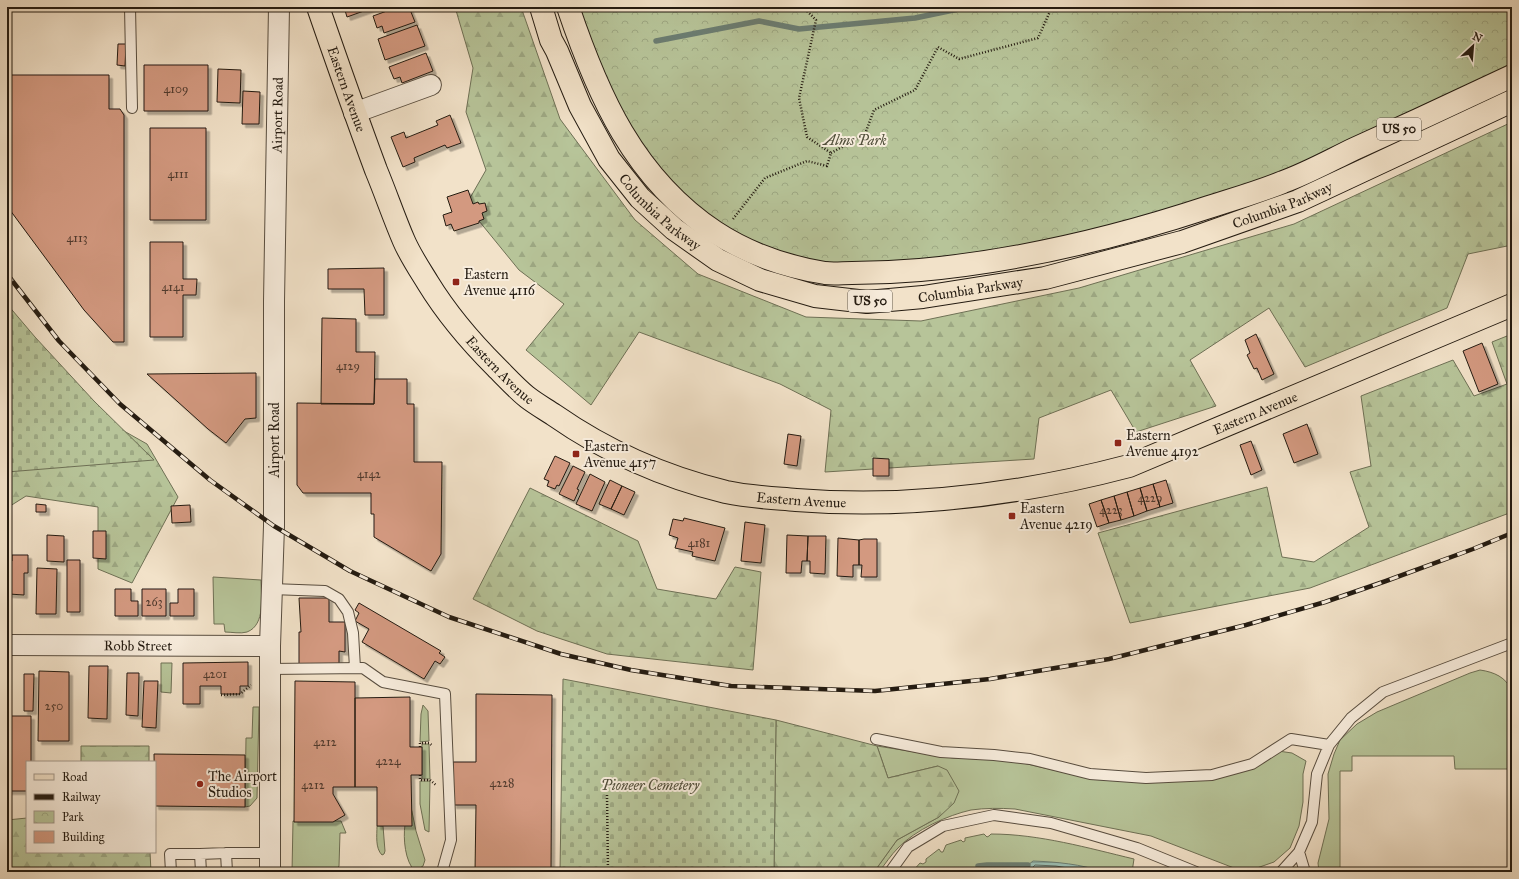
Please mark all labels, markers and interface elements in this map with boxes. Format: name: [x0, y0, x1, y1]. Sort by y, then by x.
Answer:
north arrow: [1453, 26, 1493, 66]
text: N: [1470, 30, 1485, 46]
street label: Eastern Avenue: [324, 44, 370, 134]
street label: Airport Road: [268, 77, 286, 154]
house number: 4109: [164, 82, 188, 96]
road number: US 50: [1377, 118, 1421, 140]
park label: Alms Park: [821, 132, 887, 149]
house number: 4111: [168, 167, 189, 181]
street label: Columbia Parkway: [615, 170, 705, 254]
street label: Columbia Parkway: [1230, 178, 1335, 232]
house number: 4113: [67, 231, 88, 245]
place label: Eastern Avenue 4116: [463, 266, 536, 299]
street label: Columbia Parkway: [917, 273, 1024, 306]
marker: Eastern Avenue 4116: [451, 277, 461, 287]
house number: 4141: [162, 280, 185, 294]
road number: US 50: [848, 290, 892, 312]
street label: Eastern Avenue: [462, 332, 538, 408]
house number: 4129: [336, 359, 360, 373]
street label: Eastern Avenue: [1211, 388, 1300, 438]
street label: Airport Road: [266, 402, 283, 479]
place label: Eastern Avenue 4192: [1125, 427, 1199, 460]
place label: Eastern Avenue 4157: [583, 438, 656, 471]
marker: Eastern Avenue 4192: [1113, 438, 1123, 448]
marker: Eastern Avenue 4157: [571, 449, 581, 459]
house number: 4142: [357, 467, 381, 481]
street label: Eastern Avenue: [756, 488, 846, 511]
house number: 4229: [1138, 491, 1162, 505]
place label: Eastern Avenue 4219: [1019, 500, 1093, 533]
house number: 4223: [1099, 503, 1123, 517]
marker: Eastern Avenue 4219: [1007, 511, 1017, 521]
house number: 4181: [688, 536, 711, 550]
house number: 263: [146, 595, 163, 609]
street label: Robb Street: [104, 637, 172, 654]
house number: 4201: [203, 667, 227, 681]
house number: 250: [45, 699, 63, 713]
house number: 4212: [313, 735, 337, 749]
house number: 4224: [375, 754, 401, 768]
legend: [26, 761, 156, 853]
place label: The Airport Studios: [208, 768, 277, 801]
text: Road: [62, 770, 88, 784]
house number: 4228: [490, 776, 514, 790]
park label: Pioneer Cemetery: [601, 777, 700, 794]
house number: 4212: [301, 778, 325, 792]
marker: The Airport Studios: [195, 779, 205, 789]
text: Railway: [62, 790, 101, 804]
text: Park: [62, 810, 84, 824]
text: Building: [62, 830, 105, 845]

